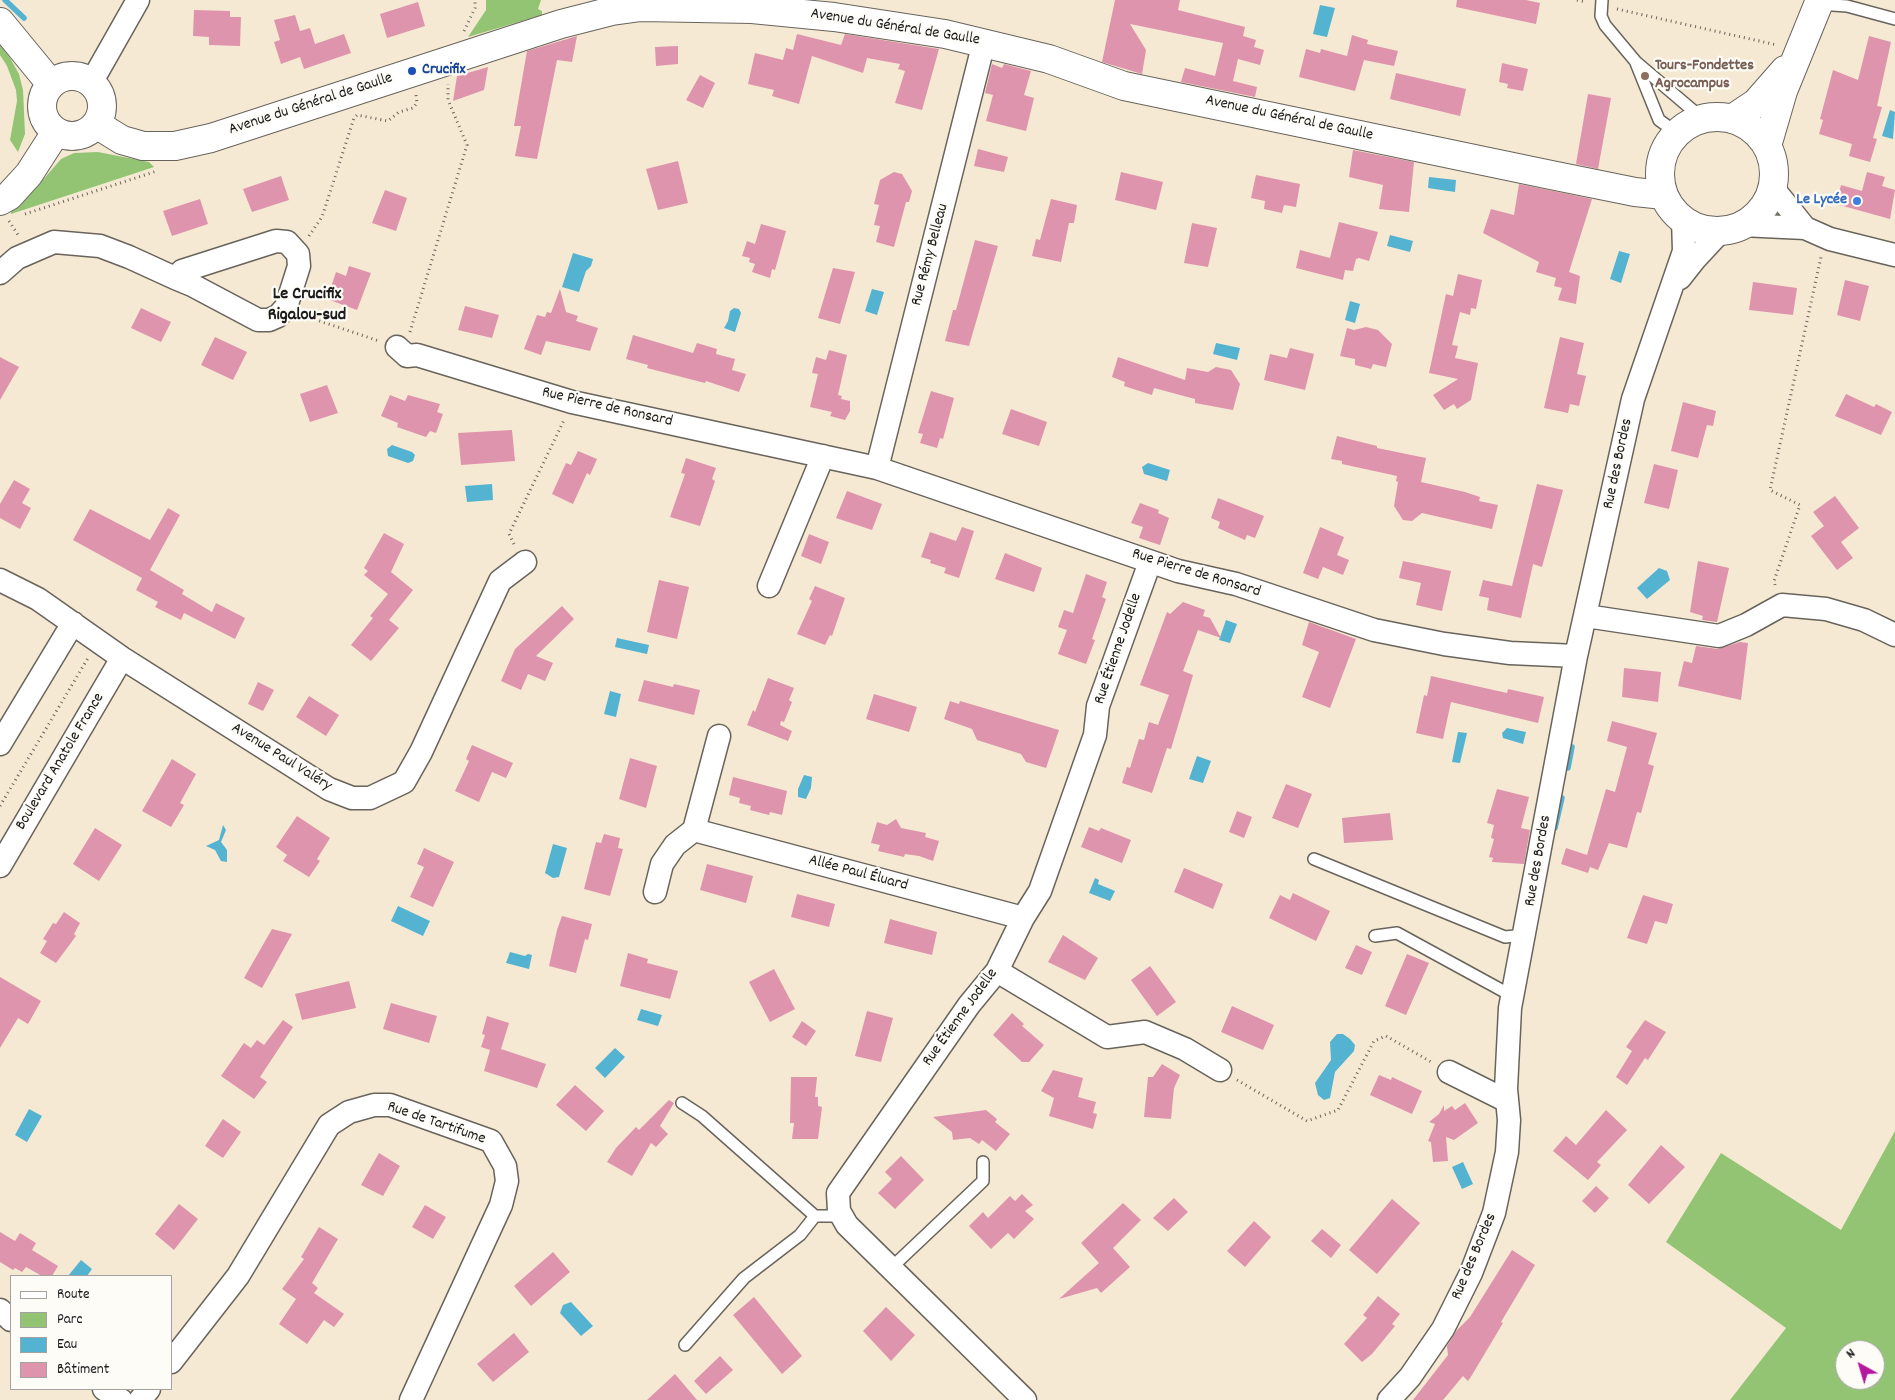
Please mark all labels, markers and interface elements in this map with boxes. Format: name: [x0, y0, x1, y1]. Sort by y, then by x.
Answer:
street label: Avenue du Général de Gaulle: [809, 5, 981, 51]
place label: Tours-Fondettes Agrocampus: [1655, 57, 1754, 95]
place label: Crucifix: [422, 61, 465, 81]
marker: Crucifix: [406, 65, 418, 77]
street label: Avenue du Général de Gaulle: [227, 69, 395, 141]
marker: Tours-Fondettes Agrocampus: [1639, 70, 1651, 82]
street label: Avenue du Général de Gaulle: [1203, 92, 1375, 146]
place label: Le Lycée: [1796, 191, 1847, 211]
marker: Le Lycée: [1851, 195, 1863, 207]
street label: Rue Rémy Belleau: [908, 202, 954, 308]
district label: Le Crucifix Rigalou-sud: [268, 285, 346, 328]
street label: Rue Pierre de Ronsard: [540, 384, 674, 432]
street label: Rue des Bordes: [1600, 417, 1638, 511]
street label: Rue Pierre de Ronsard: [1129, 545, 1263, 603]
street label: Rue Étienne Jodelle: [1091, 591, 1147, 707]
street label: Boulevard Anatole France: [13, 690, 109, 834]
street label: Avenue Paul Valéry: [227, 719, 335, 797]
street label: Rue des Bordes: [1522, 814, 1556, 908]
street label: Allée Paul Éluard: [806, 852, 910, 896]
street label: Rue Étienne Jodelle: [919, 965, 1003, 1071]
street label: Rue de Tartifume: [384, 1098, 488, 1150]
street label: Rue des Bordes: [1448, 1211, 1502, 1303]
legend: [10, 1275, 172, 1390]
text: Route: [57, 1284, 90, 1306]
text: Parc: [57, 1309, 82, 1331]
text: Eau: [57, 1334, 77, 1356]
north arrow: [1835, 1340, 1885, 1390]
text: N: [1842, 1344, 1860, 1364]
text: Bâtiment: [57, 1359, 109, 1381]

